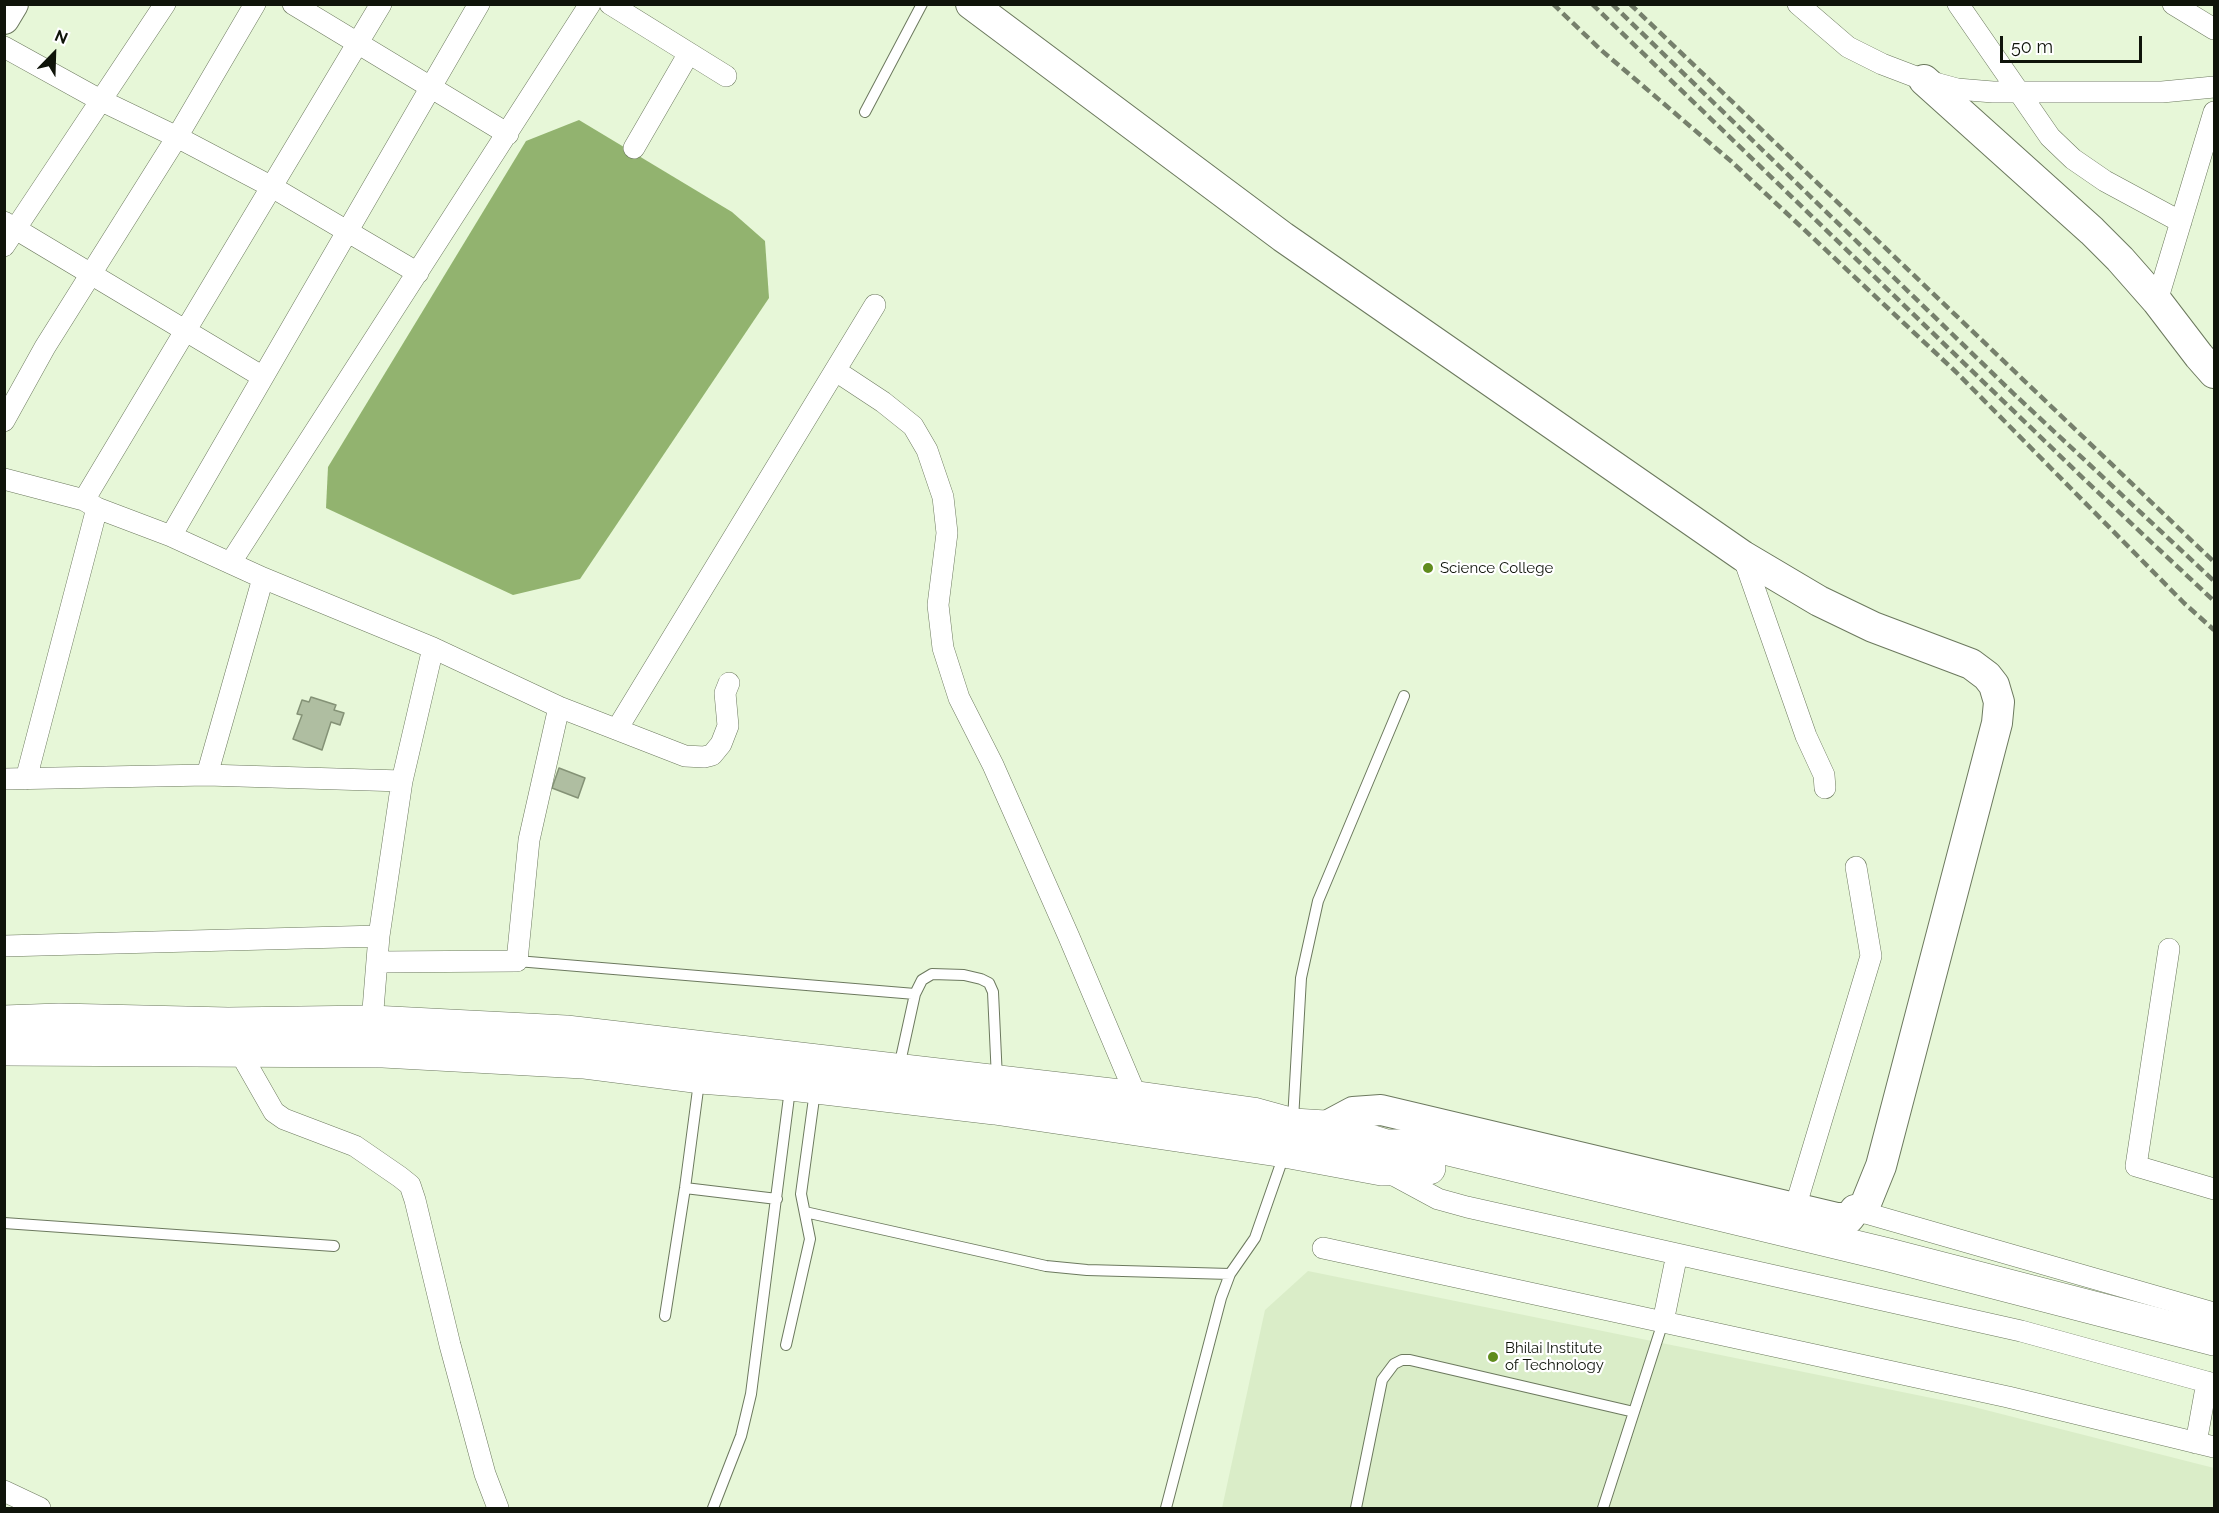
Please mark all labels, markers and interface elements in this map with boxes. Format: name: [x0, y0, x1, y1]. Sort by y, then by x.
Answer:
north arrow: [24, 24, 84, 84]
scale bar: [2003, 24, 2146, 62]
text: N: [52, 26, 71, 48]
text: 50 m: [2011, 36, 2053, 57]
place label: Science College: [1440, 559, 1553, 577]
marker: Science College: [1421, 561, 1435, 575]
place label: Bhilai Institute of Technology: [1505, 1339, 1604, 1374]
marker: Bhilai Institute of Technology: [1486, 1350, 1500, 1364]

